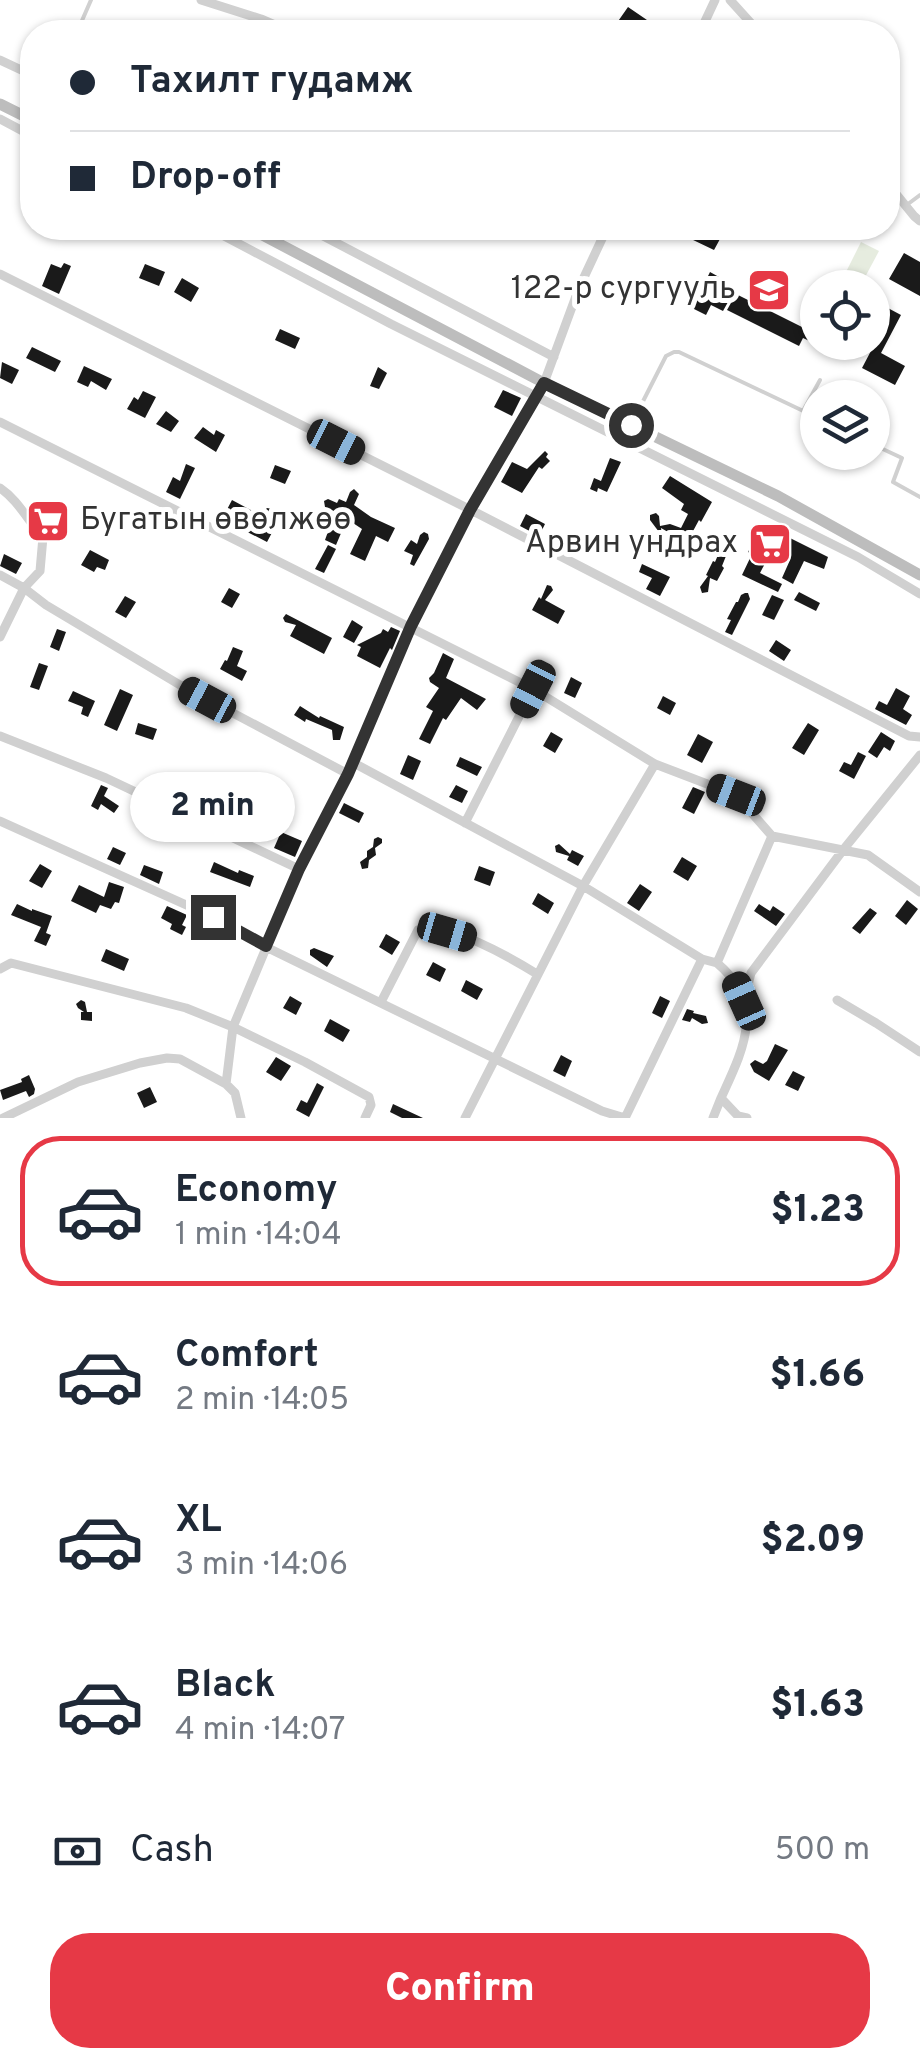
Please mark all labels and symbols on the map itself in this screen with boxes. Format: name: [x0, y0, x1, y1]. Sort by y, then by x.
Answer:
school or university icon: 122-р сургууль: [746, 267, 792, 313]
place label: 122-р сургууль: [511, 270, 736, 310]
route start: [609, 403, 654, 448]
car: [302, 415, 370, 469]
supermarket icon: Бугатын өвөлжөө: [25, 498, 71, 544]
place label: Бугатын өвөлжөө: [80, 501, 351, 541]
supermarket icon: Арвин ундрах: [747, 521, 793, 567]
place label: Арвин ундрах: [525, 524, 738, 564]
car: [506, 655, 560, 723]
car: [173, 673, 241, 727]
car: [703, 770, 769, 820]
callout: 2 min: [130, 772, 296, 842]
route end: [191, 895, 236, 940]
car: [414, 909, 480, 955]
car: [718, 967, 770, 1035]

